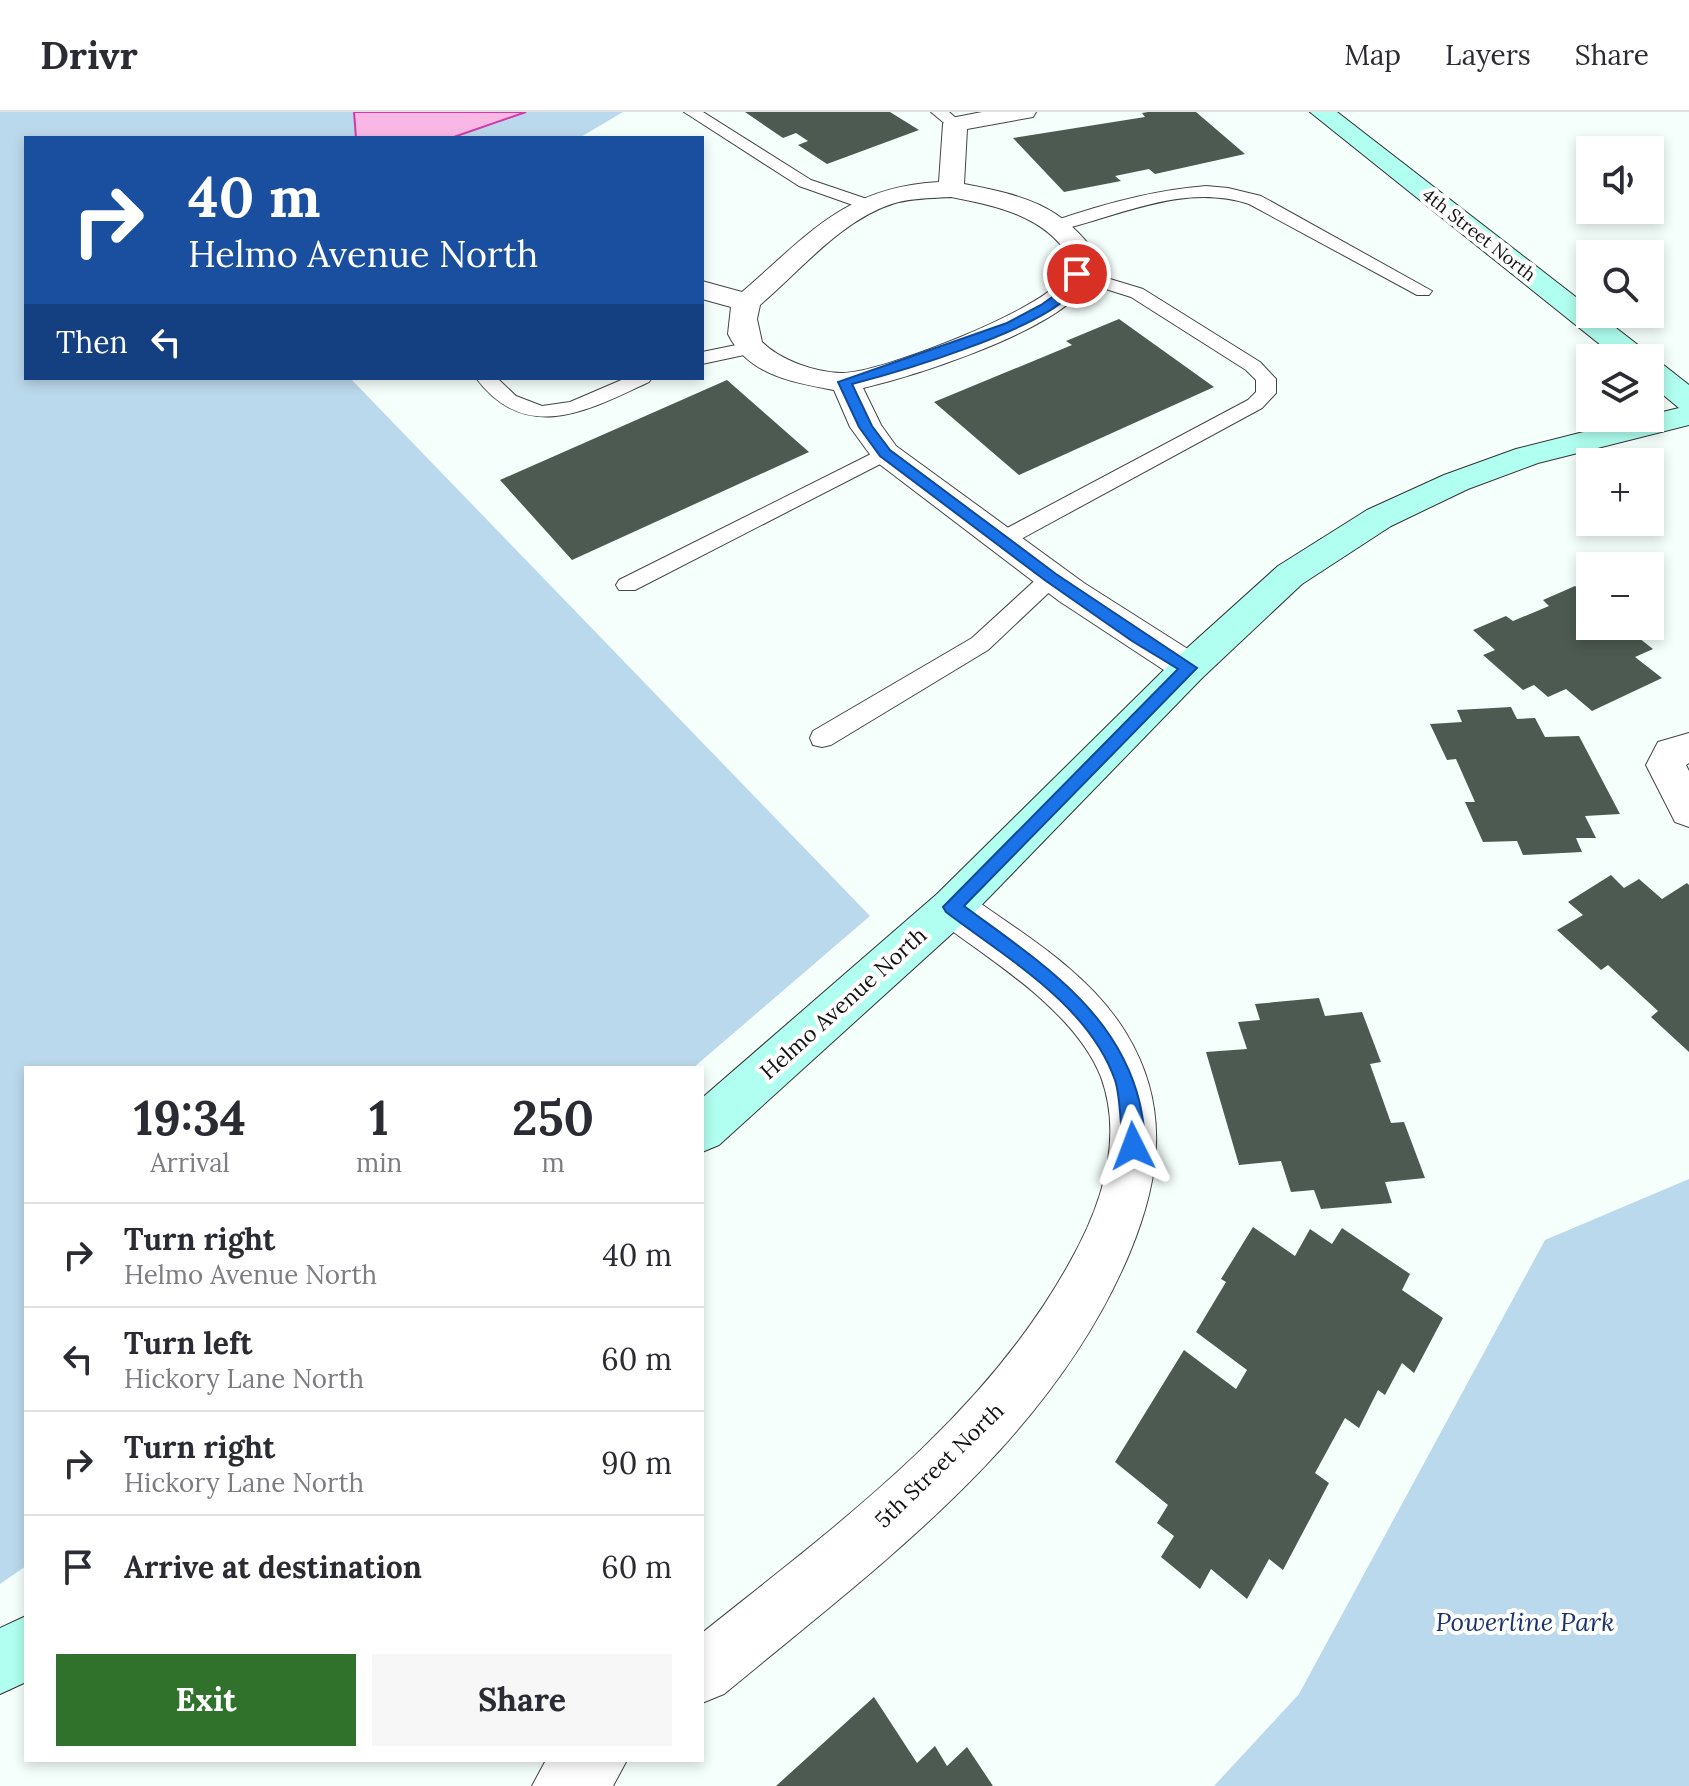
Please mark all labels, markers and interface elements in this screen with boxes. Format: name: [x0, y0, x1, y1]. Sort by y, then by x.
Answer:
text: Drivr: [40, 31, 138, 79]
text: Map: [1344, 37, 1401, 73]
text: Layers: [1445, 37, 1531, 73]
text: Share: [1575, 37, 1649, 73]
map controls: [1576, 136, 1664, 640]
button: sound: [1576, 136, 1664, 224]
text: 40 m: [188, 161, 321, 232]
icon: right: [56, 168, 160, 272]
street label: 4th Street North: [1418, 183, 1541, 286]
text: Helmo Avenue North: [188, 231, 538, 277]
pin: [1043, 240, 1111, 308]
button: search: [1576, 240, 1664, 328]
icon: arrive: [1055, 252, 1099, 296]
icon: left: [144, 320, 188, 364]
text: Then: [56, 323, 128, 361]
button: layers: [1576, 344, 1664, 432]
button: +: [1576, 448, 1664, 536]
button: −: [1576, 552, 1664, 640]
street label: Helmo Avenue North: [754, 921, 932, 1085]
text: 19:34: [134, 1087, 246, 1148]
text: 1: [369, 1087, 389, 1148]
text: 250: [512, 1087, 594, 1148]
position arrow: [1091, 1104, 1175, 1188]
text: Arrival: [150, 1146, 230, 1179]
text: min: [356, 1146, 402, 1179]
text: m: [542, 1146, 565, 1179]
text: Turn right: [124, 1220, 275, 1258]
icon: right: [56, 1233, 100, 1277]
text: 40 m: [602, 1236, 672, 1274]
text: Helmo Avenue North: [124, 1258, 377, 1291]
text: Turn left: [124, 1324, 252, 1362]
icon: left: [56, 1337, 100, 1381]
text: 60 m: [601, 1340, 672, 1378]
text: Hickory Lane North: [124, 1362, 364, 1395]
street label: 5th Street North: [869, 1396, 1009, 1534]
text: Turn right: [124, 1428, 275, 1466]
icon: right: [56, 1441, 100, 1485]
text: 90 m: [601, 1444, 672, 1482]
text: Hickory Lane North: [124, 1466, 364, 1499]
icon: arrive: [56, 1545, 100, 1589]
text: Arrive at destination: [124, 1548, 422, 1586]
text: 60 m: [601, 1548, 672, 1586]
park label: Powerline Park: [1435, 1605, 1615, 1638]
button: Exit: [56, 1654, 356, 1746]
button: Share: [372, 1654, 672, 1746]

